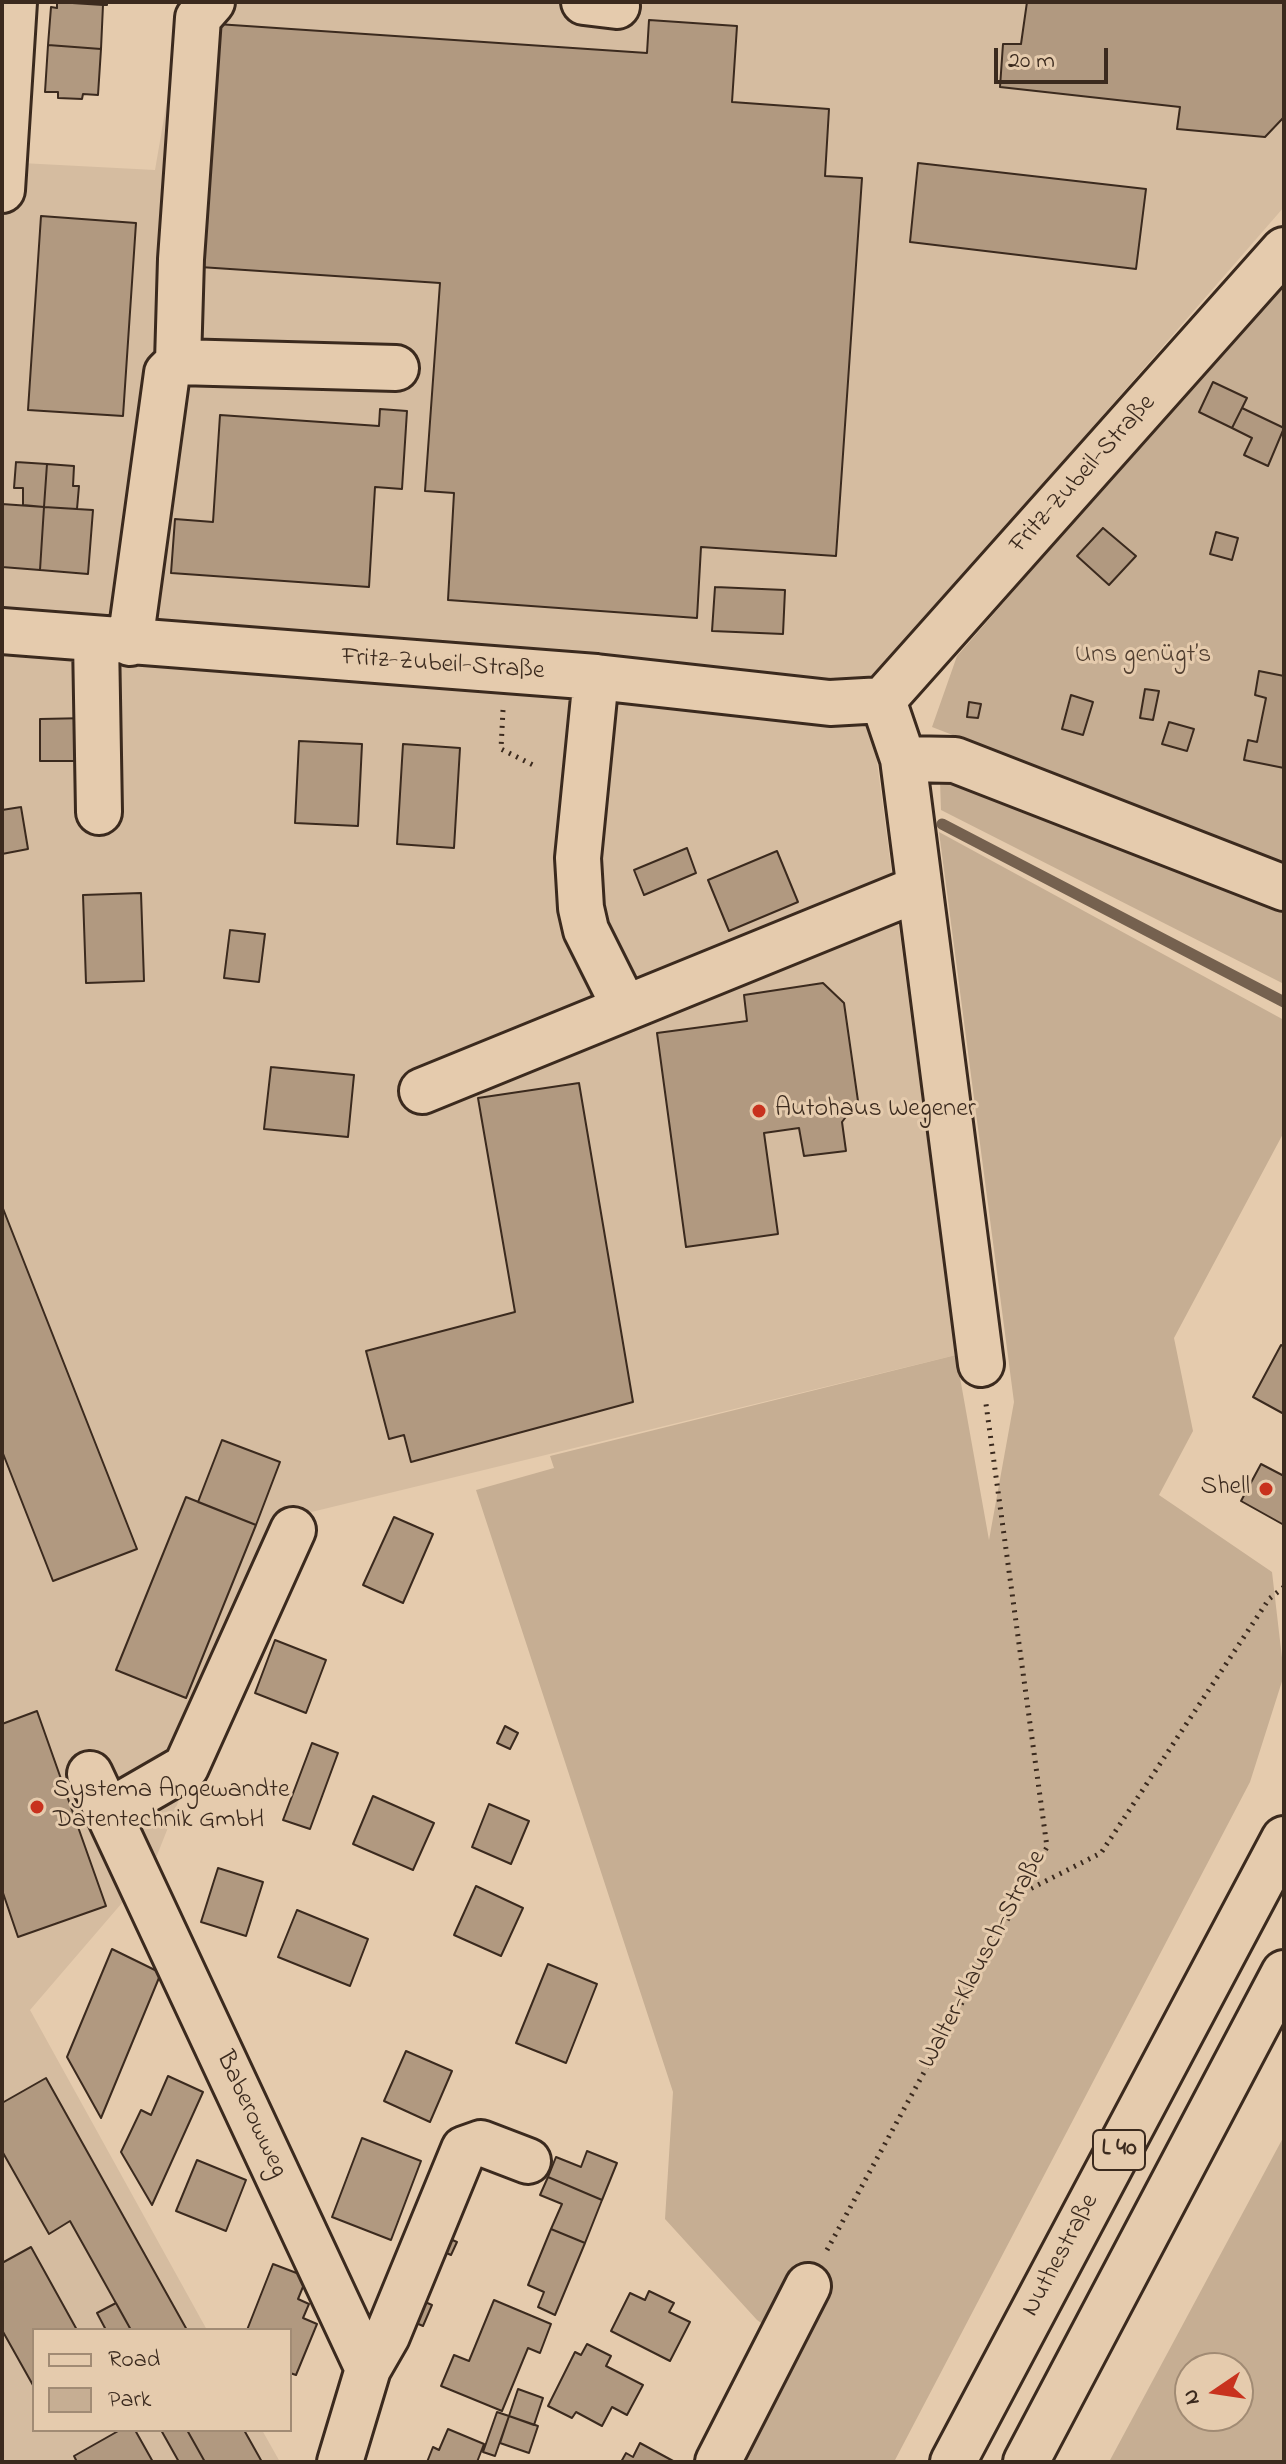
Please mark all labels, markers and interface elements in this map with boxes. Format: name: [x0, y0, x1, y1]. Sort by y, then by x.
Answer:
scale bar: [998, 32, 1112, 82]
text: 20 m: [1008, 44, 1055, 79]
street label: Fritz-Zubeil-Straße: [1004, 389, 1164, 561]
park label: Uns genügt’s: [1075, 641, 1211, 673]
street label: Fritz-Zubeil-Straße: [340, 643, 546, 689]
place label: Autohaus Wegener: [775, 1095, 976, 1127]
marker: Autohaus Wegener: [750, 1102, 768, 1120]
place label: Shell: [1201, 1473, 1250, 1505]
marker: Shell: [1257, 1480, 1275, 1498]
place label: Systema Angewandte Datentechnik GmbH: [53, 1776, 290, 1838]
marker: Systema Angewandte Datentechnik GmbH: [28, 1798, 46, 1816]
street label: Walter-Klausch-Straße: [913, 1846, 1055, 2074]
street label: Baberowweg: [207, 2047, 293, 2183]
road number: L 40: [1093, 2130, 1145, 2170]
street label: Nuthestraße: [1017, 2189, 1107, 2323]
legend: [32, 2328, 292, 2432]
text: Road: [108, 2343, 160, 2378]
north arrow: [1174, 2352, 1254, 2432]
text: Park: [108, 2383, 151, 2418]
text: N: [1175, 2386, 1210, 2408]

